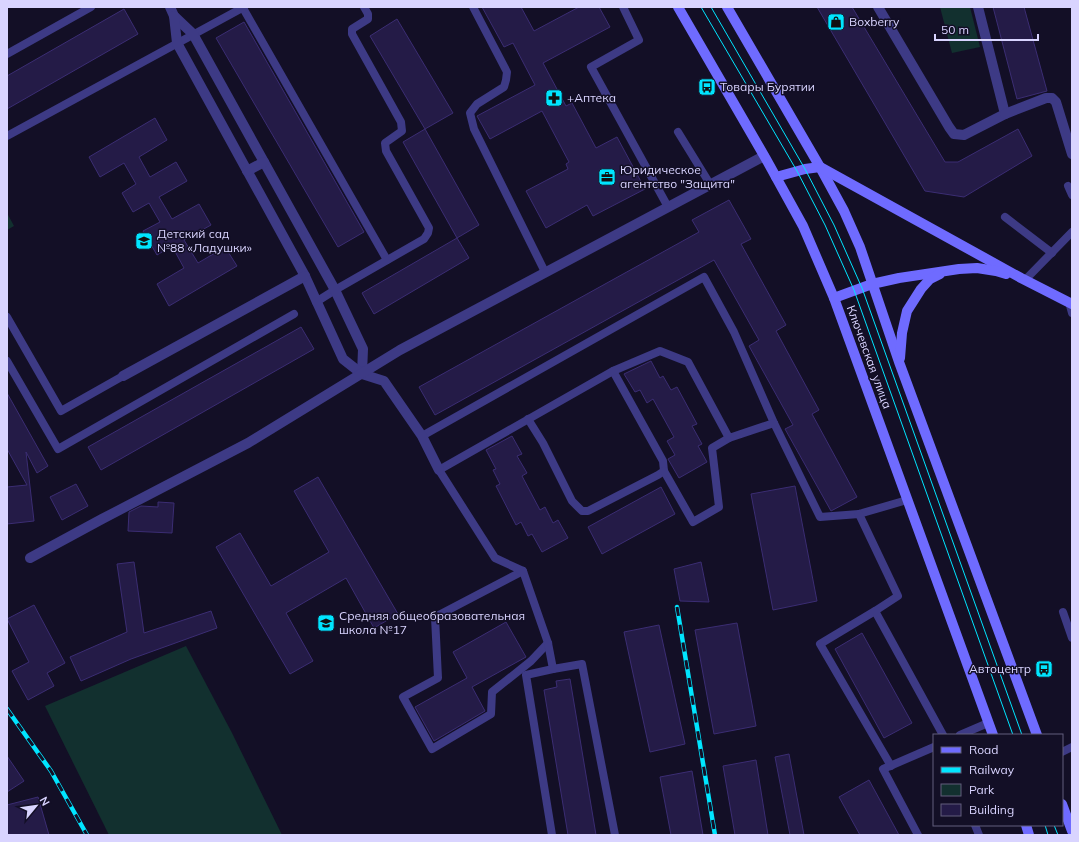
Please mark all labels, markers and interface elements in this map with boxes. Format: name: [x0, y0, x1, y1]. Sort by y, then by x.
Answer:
shop icon: Boxberry: [826, 12, 846, 32]
place label: Boxberry: [849, 14, 900, 29]
scale bar: [935, 16, 1038, 42]
text: 50 m: [941, 22, 969, 37]
bus stop icon: Товары Бурятии: [697, 77, 717, 97]
place label: Товары Бурятии: [720, 79, 815, 94]
pharmacy icon: +Аптека: [544, 88, 564, 108]
place label: +Аптека: [567, 90, 616, 105]
place label: Юридическое агентство "Защита": [620, 162, 735, 191]
office icon: Юридическое агентство "Защита": [597, 167, 617, 187]
place label: Детский сад №88 «Ладушки»: [157, 226, 253, 255]
school or university icon: Детский сад №88 «Ладушки»: [134, 231, 154, 251]
street label: Ключевская улица: [844, 303, 895, 411]
place label: Средняя общеобразовательная школа №17: [339, 608, 525, 637]
school or university icon: Средняя общеобразовательная школа №17: [316, 613, 336, 633]
bus stop icon: Автоцентр: [1034, 659, 1054, 679]
place label: Автоцентр: [969, 661, 1031, 676]
legend: [933, 734, 1063, 826]
text: Road: [969, 742, 998, 757]
text: Railway: [969, 762, 1015, 777]
text: Park: [969, 782, 995, 797]
north arrow: [16, 786, 56, 826]
text: N: [37, 794, 53, 808]
text: Building: [969, 802, 1014, 817]

